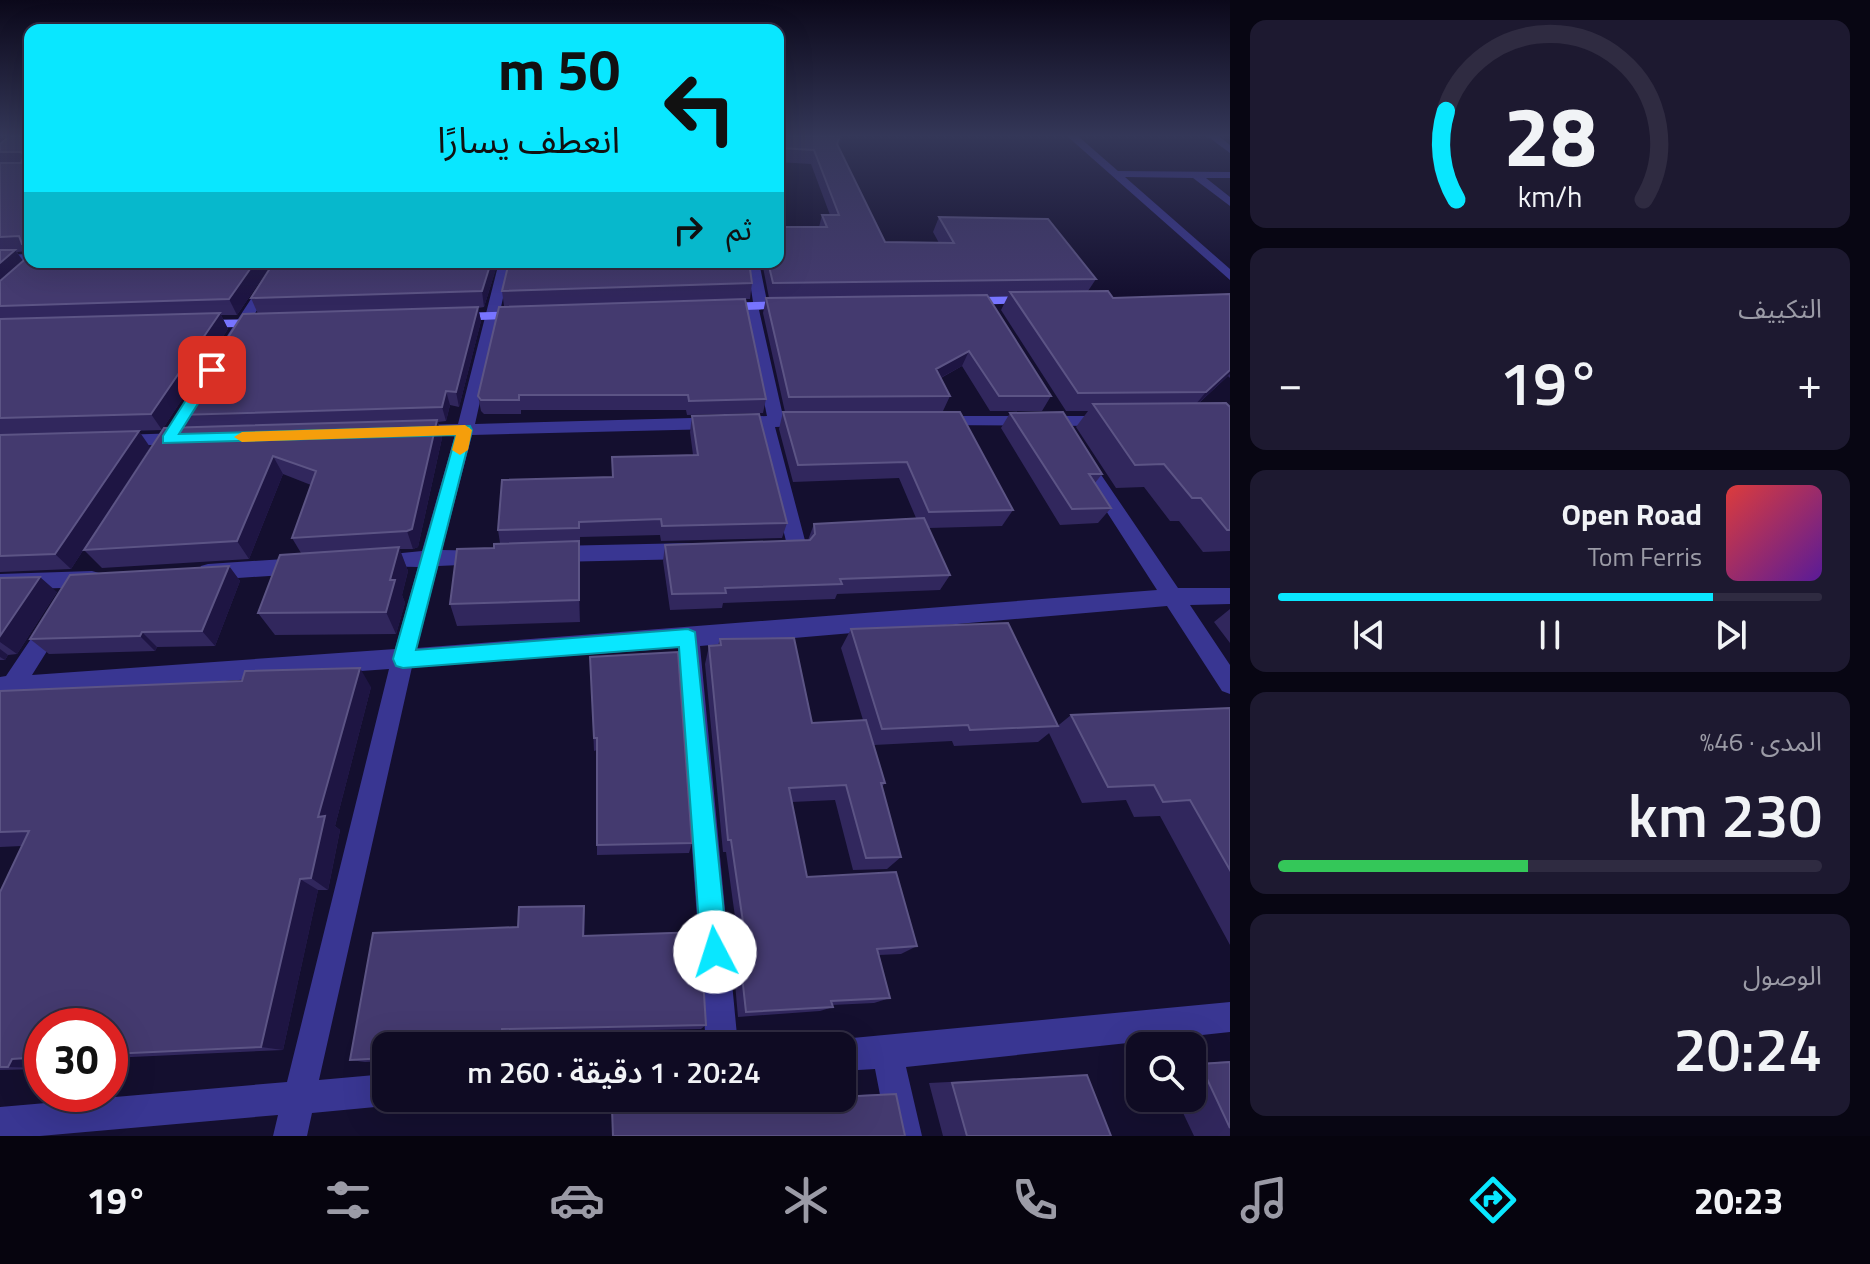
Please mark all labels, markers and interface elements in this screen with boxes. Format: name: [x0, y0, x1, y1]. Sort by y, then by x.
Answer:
text: 50 m: [498, 27, 620, 112]
icon: left: [648, 56, 752, 160]
text: 28: [1503, 72, 1597, 198]
text: انعطف يسارًا: [437, 112, 620, 167]
text: km/h: [1518, 175, 1582, 218]
text: ثم: [726, 206, 752, 252]
icon: right: [666, 208, 710, 252]
text: التكييف: [1738, 289, 1822, 328]
pin: [178, 336, 246, 404]
text: 19°: [1500, 337, 1600, 428]
icon: arrive: [190, 348, 234, 392]
text: −: [1278, 349, 1303, 416]
text: +: [1797, 349, 1822, 416]
text: Open Road: [1562, 491, 1702, 537]
text: Tom Ferris: [1587, 537, 1702, 576]
icon: previous: [1347, 613, 1391, 657]
icon: pause: [1528, 613, 1572, 657]
icon: next: [1709, 613, 1753, 657]
text: المدى · 46%: [1700, 722, 1822, 761]
text: 230 km: [1628, 769, 1822, 860]
position arrow: [673, 910, 757, 994]
text: الوصول: [1743, 956, 1822, 995]
text: 20:24: [1673, 1003, 1822, 1094]
speed limit sign: 30: [24, 1008, 128, 1112]
map controls: [1126, 1032, 1206, 1112]
button: search: [1126, 1032, 1206, 1112]
text: 20:24 · 1 دقيقة · 260 m: [467, 1049, 761, 1095]
icon: filters: [320, 1172, 376, 1228]
icon: car: [549, 1172, 605, 1228]
icon: climate: [778, 1172, 834, 1228]
icon: phone: [1007, 1172, 1063, 1228]
icon: music: [1236, 1172, 1292, 1228]
icon: directions: [1465, 1172, 1521, 1228]
text: 19°: [87, 1173, 147, 1228]
text: 20:23: [1694, 1173, 1784, 1228]

